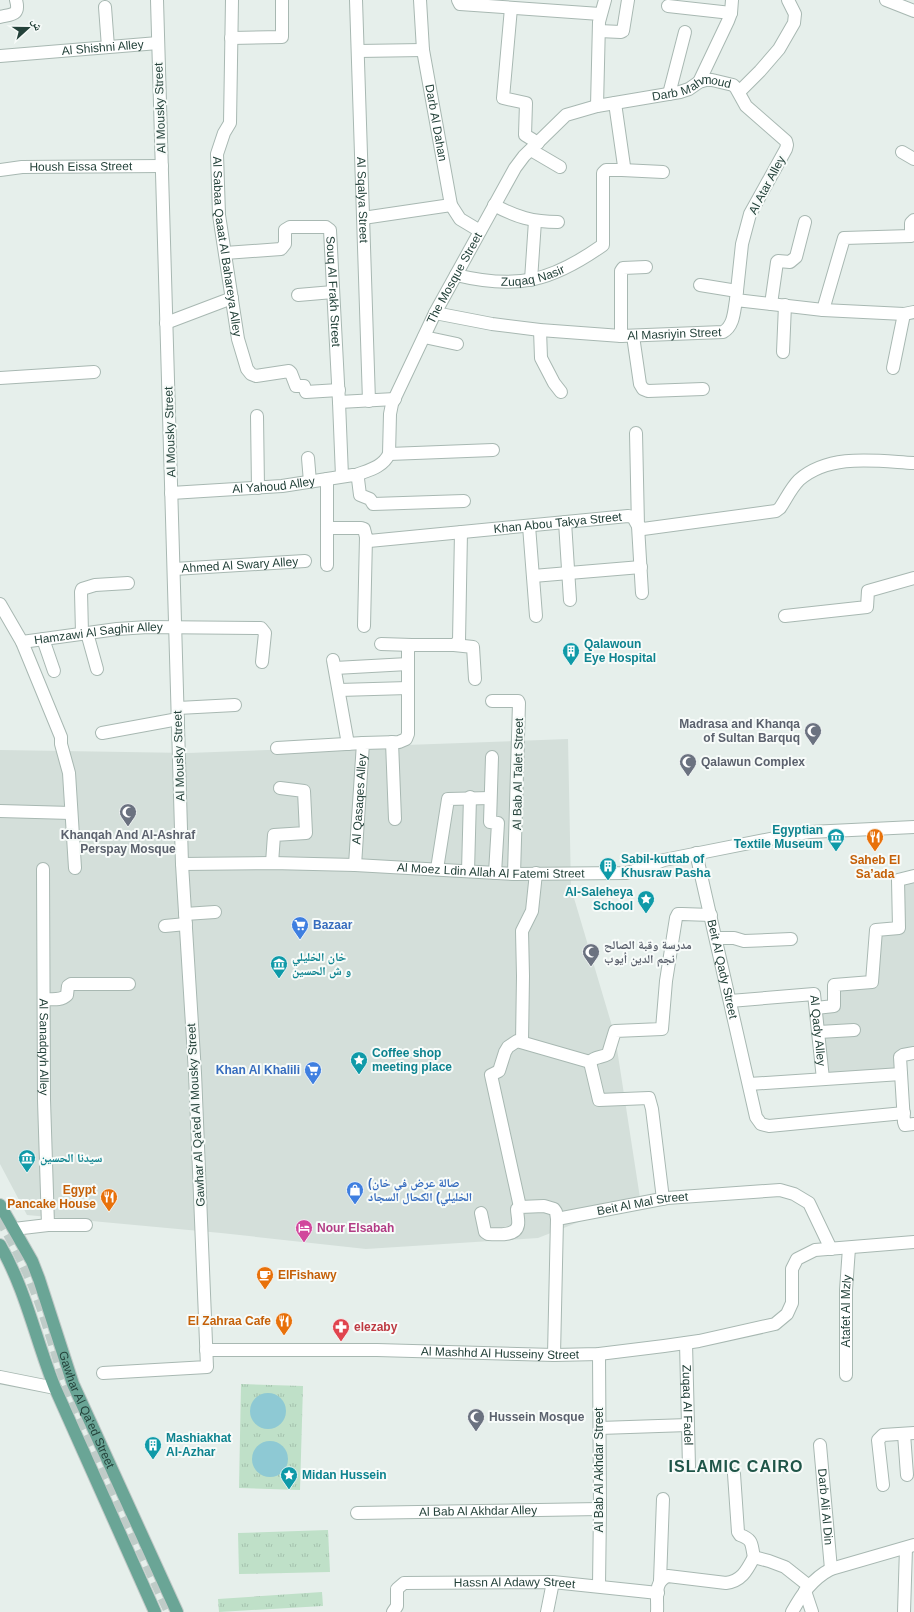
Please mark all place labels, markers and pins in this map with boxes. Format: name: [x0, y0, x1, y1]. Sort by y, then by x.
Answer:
place label: Qalawoun Eye Hospital: [584, 637, 656, 665]
building icon: Qalawoun Eye Hospital: [561, 641, 581, 666]
place label: Madrasa and Khanqa of Sultan Barquq: [679, 717, 800, 745]
mosque icon: Madrasa and Khanqa of Sultan Barquq: [803, 721, 823, 746]
mosque icon: Qalawun Complex: [678, 752, 698, 777]
place label: Qalawun Complex: [701, 755, 805, 769]
mosque icon: Khanqah And Al-Ashraf Perspay Mosque: [118, 802, 138, 827]
place label: Egyptian Textile Museum: [734, 823, 823, 851]
museum icon: Egyptian Textile Museum: [826, 827, 846, 852]
restaurant icon: Saheb El Sa’ada: [865, 827, 885, 852]
place label: Khanqah And Al-Ashraf Perspay Mosque: [61, 828, 196, 856]
place label: Sabil-kuttab of Khusraw Pasha: [621, 852, 711, 880]
place label: Saheb El Sa’ada: [850, 853, 900, 881]
building icon: Sabil-kuttab of Khusraw Pasha: [598, 856, 618, 881]
place label: Al-Saleheya School: [565, 885, 633, 913]
place icon: Al-Saleheya School: [636, 889, 656, 914]
supermarket icon: Bazaar: [290, 915, 310, 940]
place label: Bazaar: [313, 918, 353, 932]
place label: مدرسة وقبة الصالح نجم الدين أيوب: [604, 938, 692, 967]
mosque icon: مدرسة وقبة الصالح نجم الدين أيوب: [581, 942, 601, 967]
place label: خان الخليلي و ش الحسين: [292, 950, 351, 979]
museum icon: خان الخليلي و ش الحسين: [269, 954, 289, 979]
place label: Coffee shop meeting place: [372, 1046, 452, 1074]
place icon: Coffee shop meeting place: [349, 1050, 369, 1075]
supermarket icon: Khan Al Khalili: [303, 1060, 323, 1085]
place label: Khan Al Khalili: [216, 1063, 300, 1077]
museum icon: سيدنا الحسين: [17, 1148, 37, 1173]
place label: سيدنا الحسين: [40, 1151, 102, 1166]
place label: (صالة عرض في خان الخليلي) الكحال السجاد: [368, 1176, 472, 1207]
shop icon: (صالة عرض في خان الخليلي) الكحال السجاد: [345, 1180, 365, 1205]
place label: Egypt Pancake House: [7, 1183, 96, 1211]
restaurant icon: Egypt Pancake House: [99, 1187, 119, 1212]
hotel icon: Nour Elsabah: [294, 1218, 314, 1243]
place label: Nour Elsabah: [317, 1221, 394, 1235]
cafe icon: ElFishawy: [255, 1265, 275, 1290]
place label: ElFishawy: [278, 1268, 337, 1282]
restaurant icon: El Zahraa Cafe: [274, 1311, 294, 1336]
place label: El Zahraa Cafe: [188, 1314, 271, 1328]
pharmacy icon: elezaby: [331, 1317, 351, 1342]
place label: elezaby: [354, 1320, 398, 1334]
mosque icon: Hussein Mosque: [466, 1407, 486, 1432]
place label: Hussein Mosque: [489, 1410, 585, 1424]
place label: Mashiakhat Al-Azhar: [166, 1431, 231, 1459]
building icon: Mashiakhat Al-Azhar: [143, 1435, 163, 1460]
place icon: Midan Hussein: [279, 1465, 299, 1490]
place label: Midan Hussein: [302, 1468, 387, 1482]

